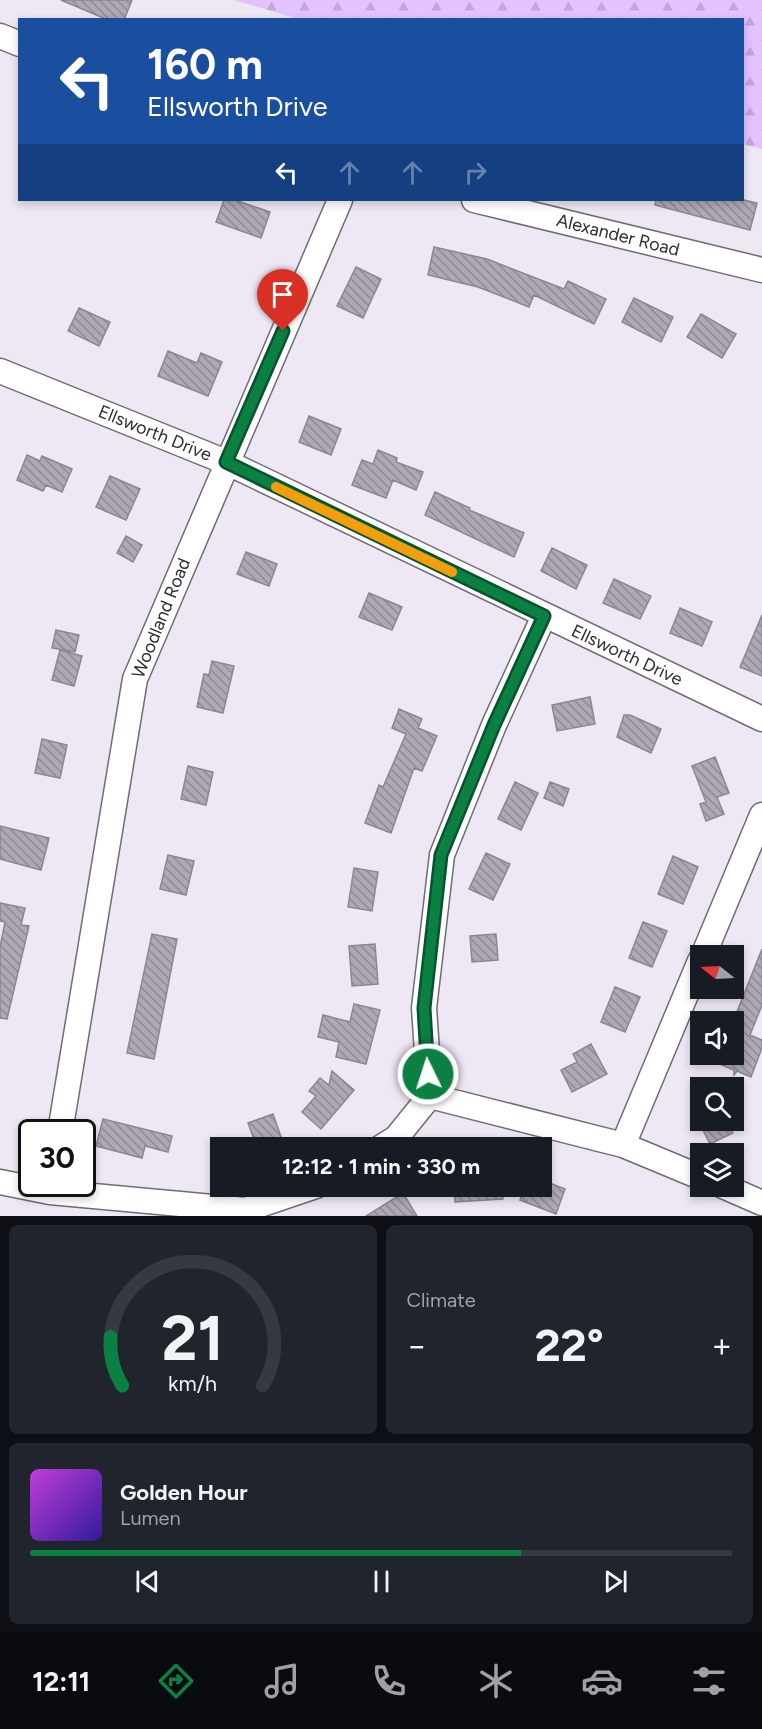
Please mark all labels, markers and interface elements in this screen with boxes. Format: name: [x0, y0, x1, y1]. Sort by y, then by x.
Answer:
text: 160 m: [147, 39, 263, 90]
icon: left: [48, 42, 126, 120]
text: Ellsworth Drive: [147, 90, 327, 123]
icon: left: [270, 156, 303, 189]
icon: ahead: [333, 156, 366, 189]
icon: ahead: [396, 156, 429, 189]
icon: right: [459, 156, 492, 189]
street label: Alexander Road: [554, 209, 682, 261]
pin: [257, 269, 308, 331]
icon: arrive: [266, 278, 299, 311]
street label: Ellsworth Drive: [95, 400, 215, 466]
street label: Woodland Road: [127, 555, 195, 681]
street label: Ellsworth Drive: [568, 620, 686, 690]
north arrow: [690, 945, 744, 999]
map controls: [690, 945, 744, 1197]
button: sound: [690, 1011, 744, 1065]
position arrow: [396, 1042, 460, 1106]
button: search: [690, 1077, 744, 1131]
speed limit sign: 30: [18, 1119, 96, 1197]
button: layers: [690, 1143, 744, 1197]
text: 12:12 · 1 min · 330 m: [282, 1153, 480, 1180]
text: Climate: [407, 1288, 476, 1312]
text: 21: [162, 1301, 224, 1376]
text: 22°: [535, 1318, 604, 1372]
text: −: [407, 1326, 427, 1365]
text: +: [711, 1326, 732, 1365]
text: km/h: [168, 1372, 217, 1397]
text: Golden Hour: [120, 1479, 248, 1506]
text: Lumen: [120, 1506, 181, 1530]
icon: previous: [131, 1565, 164, 1598]
icon: pause: [365, 1565, 398, 1598]
icon: next: [599, 1565, 632, 1598]
icon: directions: [155, 1660, 197, 1702]
icon: music: [261, 1660, 303, 1702]
icon: phone: [368, 1660, 410, 1702]
icon: climate: [475, 1660, 517, 1702]
icon: car: [581, 1660, 623, 1702]
icon: filters: [688, 1660, 730, 1702]
text: 12:11: [32, 1665, 90, 1698]

